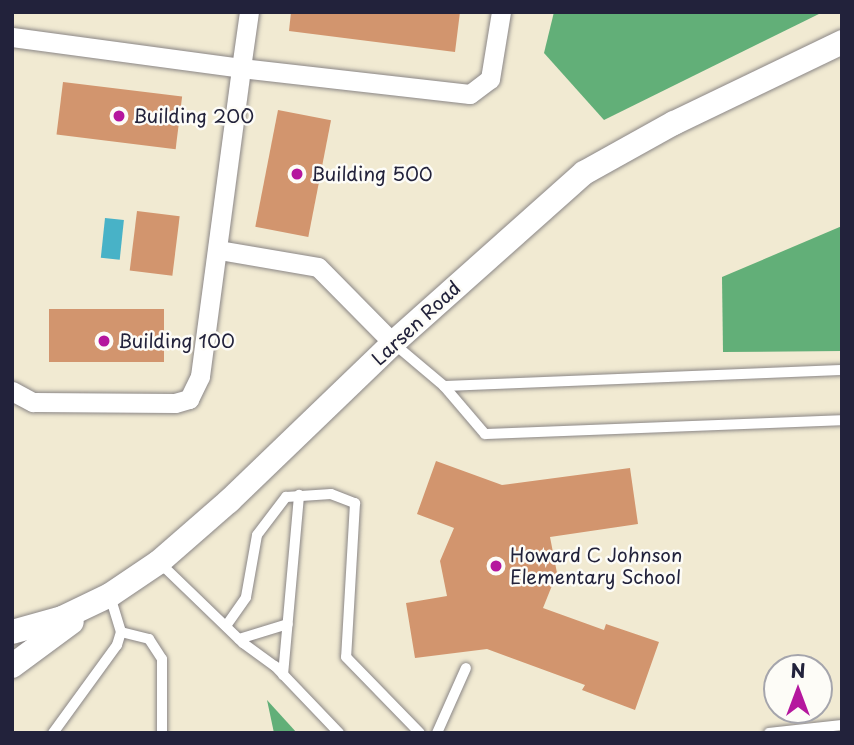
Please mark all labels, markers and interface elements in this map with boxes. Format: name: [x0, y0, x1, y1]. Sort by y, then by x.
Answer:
place label: Building 200: [133, 105, 255, 127]
marker: Building 200: [111, 108, 127, 124]
place label: Building 500: [311, 163, 432, 185]
marker: Building 500: [289, 166, 305, 182]
street label: Larsen Road: [367, 276, 465, 370]
place label: Building 100: [118, 330, 235, 352]
marker: Building 100: [96, 333, 112, 349]
place label: Howard C Johnson Elementary School: [510, 544, 684, 588]
marker: Howard C Johnson Elementary School: [488, 558, 504, 574]
north arrow: [763, 654, 833, 724]
text: N: [790, 656, 806, 684]

